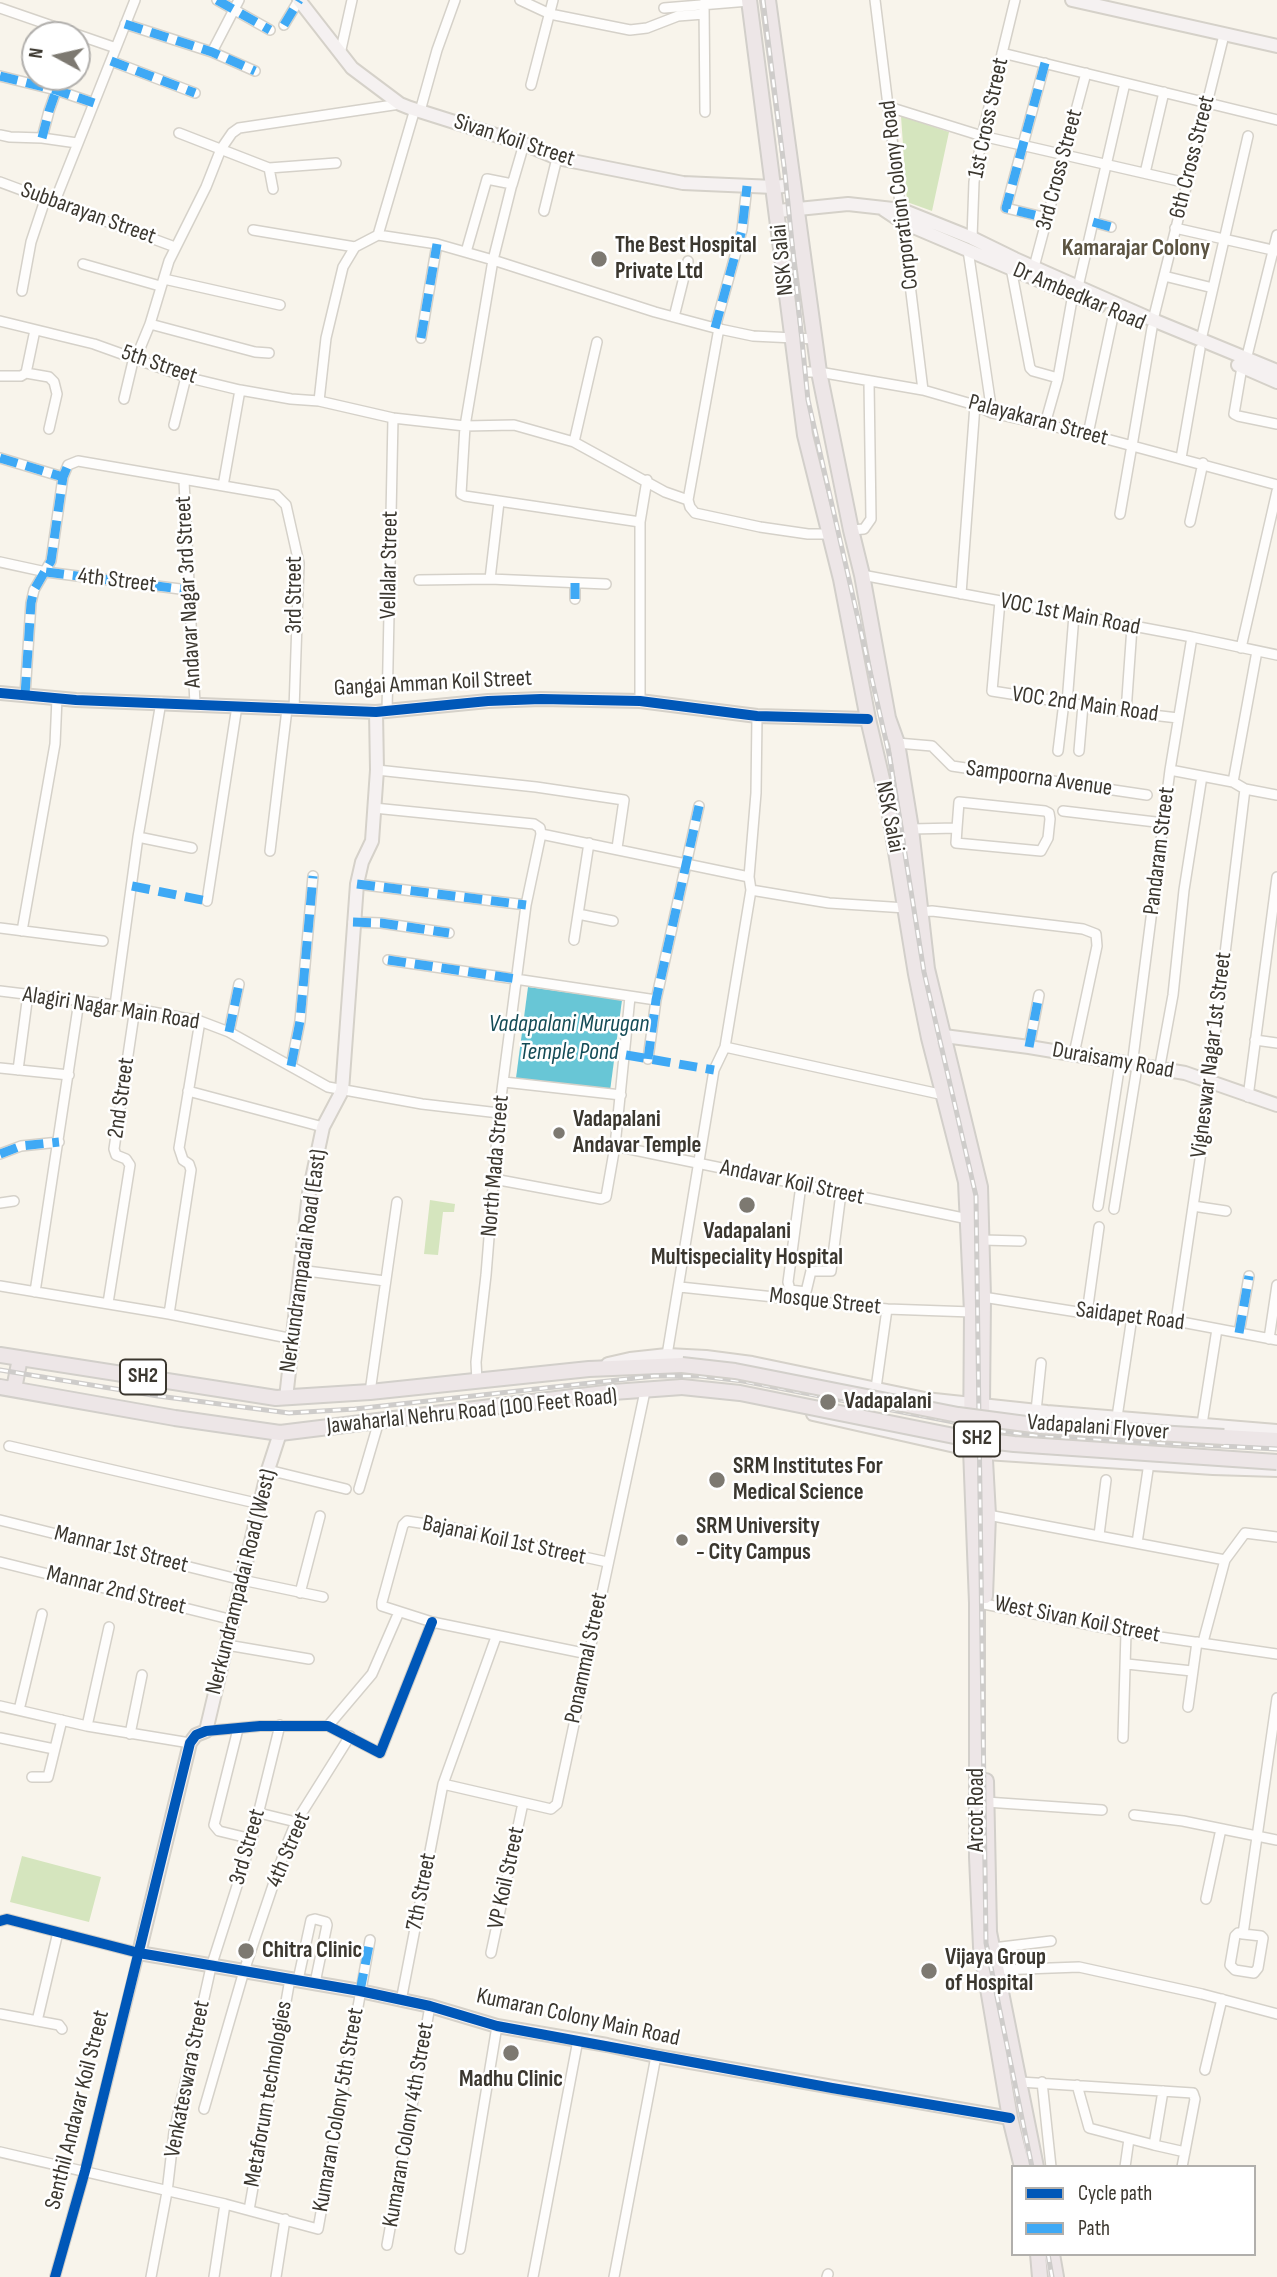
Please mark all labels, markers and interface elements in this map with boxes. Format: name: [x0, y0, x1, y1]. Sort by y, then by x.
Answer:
north arrow: [21, 21, 91, 91]
text: N: [25, 47, 49, 60]
street label: 1st Cross Street: [963, 55, 1015, 181]
street label: 6th Cross Street: [1164, 93, 1222, 221]
street label: Corporation Colony Road: [875, 99, 925, 291]
street label: 3rd Cross Street: [1031, 106, 1089, 234]
street label: Sivan Koil Street: [450, 109, 578, 173]
street label: Subbarayan Street: [17, 177, 159, 251]
street label: NSK Salai: [766, 223, 800, 297]
place label: The Best Hospital Private Ltd: [615, 232, 757, 286]
district label: Kamarajar Colony: [1062, 235, 1210, 263]
marker: The Best Hospital Private Ltd: [589, 249, 609, 269]
street label: Dr Ambedkar Road: [1009, 257, 1149, 337]
street label: 5th Street: [118, 339, 200, 391]
street label: Palayakaran Street: [965, 389, 1111, 453]
street label: Andavar Nagar 3rd Street: [170, 495, 208, 689]
street label: Vellalar Street: [375, 511, 405, 619]
street label: 3rd Street: [281, 556, 309, 634]
street label: 4th Street: [76, 563, 158, 599]
street label: VOC 1st Main Road: [998, 588, 1142, 642]
street label: Gangai Amman Koil Street: [333, 665, 533, 703]
street label: VOC 2nd Main Road: [1010, 681, 1160, 729]
street label: Sampoorna Avenue: [964, 755, 1114, 803]
street label: NSK Salai: [869, 779, 909, 855]
street label: Pandaram Street: [1138, 786, 1182, 916]
street label: Vigneswar Nagar 1st Street: [1186, 951, 1238, 1159]
street label: Alagiri Nagar Main Road: [21, 981, 201, 1037]
water label: Vadapalani Murugan Temple Pond: [489, 1011, 649, 1067]
street label: Duraisamy Road: [1050, 1037, 1176, 1085]
street label: 2nd Street: [103, 1056, 141, 1140]
street label: North Mada Street: [476, 1094, 516, 1238]
place label: Vadapalani Andavar Temple: [573, 1106, 701, 1160]
marker: Vadapalani Andavar Temple: [551, 1125, 567, 1141]
street label: Nerkundrampadai Road (East): [275, 1148, 333, 1374]
street label: Andavar Koil Street: [718, 1154, 866, 1212]
marker: Vadapalani Multispeciality Hospital: [737, 1195, 757, 1215]
place label: Vadapalani Multispeciality Hospital: [651, 1218, 843, 1272]
street label: Mosque Street: [768, 1282, 882, 1322]
street label: Saidapet Road: [1074, 1297, 1186, 1337]
road number: SH2: [120, 1360, 166, 1394]
street label: Jawaharlal Nehru Road (100 Feet Road): [325, 1383, 619, 1441]
place label: Vadapalani: [844, 1388, 932, 1416]
marker: Vadapalani: [818, 1392, 838, 1412]
street label: Vadapalani Flyover: [1026, 1409, 1170, 1447]
road number: SH2: [954, 1422, 1000, 1456]
place label: SRM Institutes For Medical Science: [733, 1453, 883, 1507]
street label: Nerkundrampadai Road (West): [201, 1467, 283, 1697]
marker: SRM Institutes For Medical Science: [707, 1470, 727, 1490]
street label: Bajanai Koil 1st Street: [420, 1510, 588, 1572]
place label: SRM University - City Campus: [696, 1513, 820, 1567]
street label: Mannar 1st Street: [51, 1520, 191, 1580]
marker: SRM University - City Campus: [674, 1532, 690, 1548]
street label: Mannar 2nd Street: [44, 1560, 188, 1622]
street label: Ponammal Street: [560, 1590, 614, 1726]
street label: West Sivan Koil Street: [992, 1590, 1162, 1650]
street label: Arcot Road: [963, 1768, 991, 1852]
street label: 3rd Street: [224, 1806, 272, 1888]
street label: 4th Street: [261, 1808, 317, 1892]
street label: VP Koil Street: [483, 1824, 531, 1932]
street label: 7th Street: [401, 1851, 443, 1933]
place label: Chitra Clinic: [262, 1937, 362, 1965]
marker: Chitra Clinic: [236, 1941, 256, 1961]
place label: Vijaya Group of Hospital: [945, 1944, 1046, 1998]
marker: Vijaya Group of Hospital: [919, 1961, 939, 1981]
street label: Kumaran Colony Main Road: [474, 1983, 682, 2053]
street label: Venkateswara Street: [159, 1998, 217, 2160]
street label: Metaforum technologies: [239, 1999, 299, 2189]
street label: Kumaran Colony 5th Street: [307, 2006, 371, 2214]
street label: Senthil Andavar Koil Street: [40, 2007, 116, 2213]
street label: Kumaran Colony 4th Street: [377, 2021, 441, 2229]
marker: Madhu Clinic: [501, 2043, 521, 2063]
place label: Madhu Clinic: [459, 2066, 563, 2094]
legend: [1011, 2165, 1256, 2256]
text: Cycle path: [1078, 2181, 1152, 2206]
text: Path: [1078, 2216, 1110, 2241]

